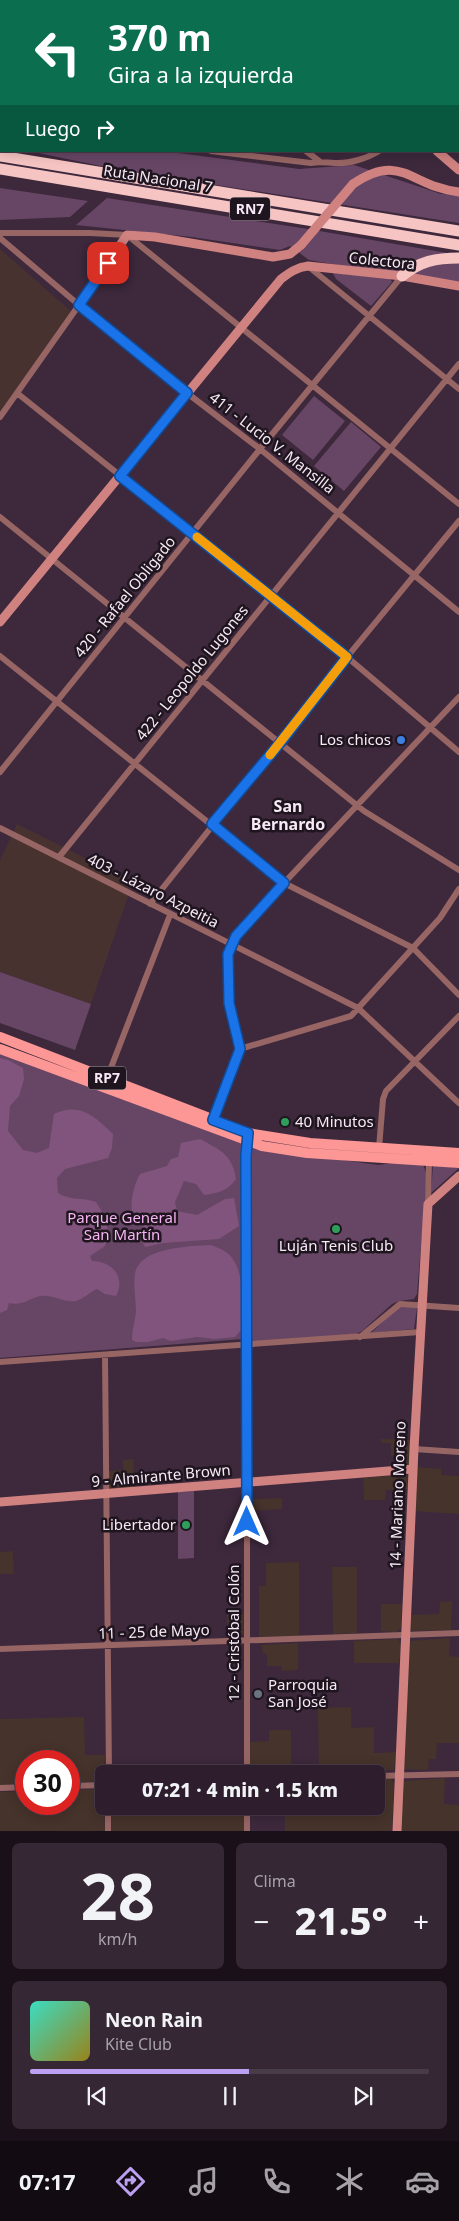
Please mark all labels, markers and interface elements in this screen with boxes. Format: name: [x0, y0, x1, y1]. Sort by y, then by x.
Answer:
text: 370 m: [108, 14, 211, 61]
icon: left: [25, 20, 90, 85]
text: Gira a la izquierda: [108, 59, 294, 89]
icon: right: [91, 115, 119, 143]
text: Luego: [25, 116, 81, 142]
street label: Ruta Nacional 7: [102, 160, 214, 197]
road number: RN7: [230, 198, 270, 220]
pin: [87, 242, 129, 284]
street label: Colectora: [348, 247, 416, 273]
icon: arrive: [94, 249, 122, 277]
street label: 411 - Lucio V. Mansilla: [206, 387, 340, 498]
street label: 420 - Rafael Obligado: [69, 532, 179, 661]
street label: 422 - Leopoldo Lugones: [130, 601, 252, 744]
place label: Los chicos: [319, 729, 391, 749]
marker: Los chicos: [395, 734, 407, 746]
district label: San Bernardo: [251, 795, 325, 835]
street label: 403 - Lázaro Azpeitia: [84, 848, 223, 932]
road number: RP7: [88, 1066, 126, 1090]
place label: 40 Minutos: [295, 1111, 374, 1131]
marker: 40 Minutos: [279, 1116, 291, 1128]
park label: Parque General San Martín: [67, 1207, 177, 1244]
marker: Luján Tenis Club: [330, 1223, 342, 1235]
place label: Luján Tenis Club: [279, 1235, 393, 1255]
street label: 14 - Mariano Moreno: [384, 1421, 410, 1569]
street label: 9 - Almirante Brown: [91, 1459, 231, 1491]
position arrow: [220, 1495, 272, 1547]
place label: Libertador: [102, 1514, 176, 1534]
marker: Libertador: [180, 1519, 192, 1531]
street label: 12 - Cristóbal Colón: [223, 1564, 243, 1702]
street label: 11 - 25 de Mayo: [98, 1619, 210, 1643]
place label: Parroquia San José: [268, 1674, 337, 1711]
marker: Parroquia San José: [252, 1688, 264, 1700]
speed limit sign: 30: [15, 1750, 80, 1815]
text: 07:21 · 4 min · 1.5 km: [142, 1777, 338, 1803]
text: 28: [81, 1851, 155, 1939]
text: Clima: [254, 1870, 296, 1892]
text: 21.5°: [295, 1894, 388, 1946]
text: −: [254, 1902, 270, 1940]
text: +: [413, 1902, 429, 1940]
text: km/h: [98, 1928, 137, 1950]
text: Neon Rain: [105, 2007, 203, 2033]
text: Kite Club: [105, 2033, 172, 2055]
icon: previous: [83, 2082, 111, 2110]
icon: pause: [216, 2082, 244, 2110]
icon: next: [349, 2082, 377, 2110]
icon: directions: [113, 2164, 148, 2199]
icon: music: [186, 2164, 221, 2199]
icon: phone: [259, 2164, 294, 2199]
icon: climate: [332, 2164, 367, 2199]
icon: car: [405, 2164, 440, 2199]
text: 07:17: [19, 2166, 75, 2196]

